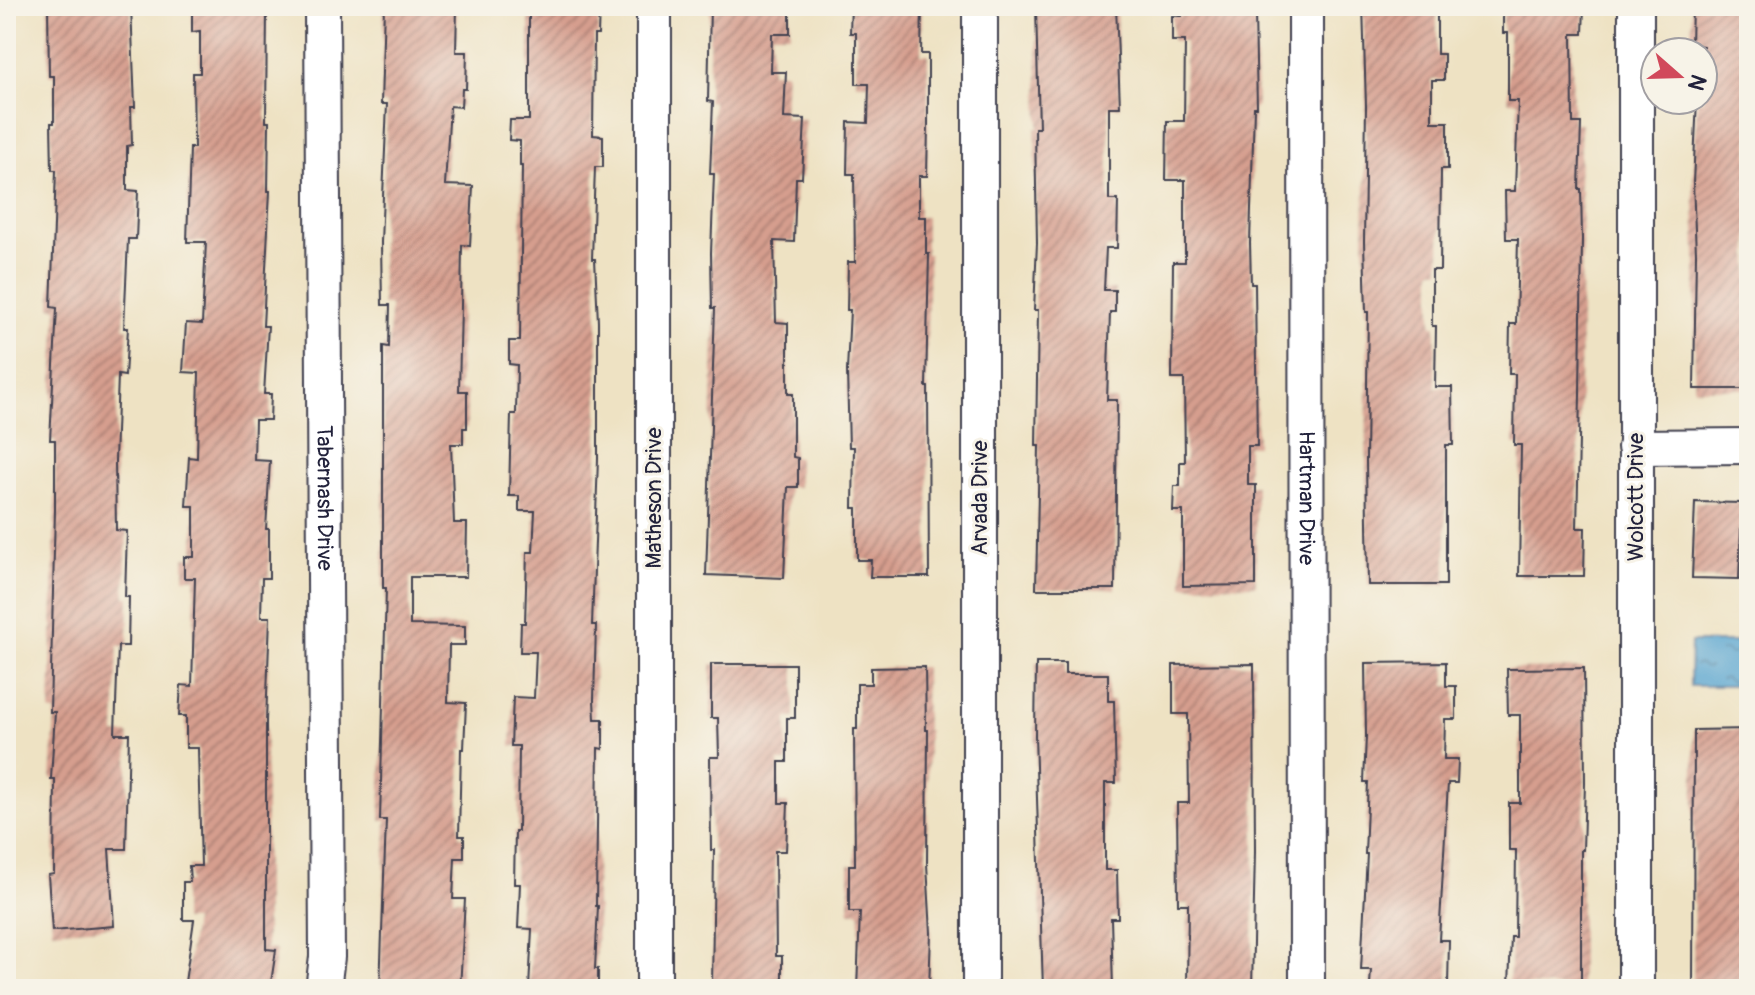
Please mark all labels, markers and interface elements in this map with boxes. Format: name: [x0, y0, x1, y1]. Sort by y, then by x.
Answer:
north arrow: [1639, 36, 1719, 116]
text: N: [1681, 71, 1713, 94]
street label: Tabernash Drive: [310, 425, 339, 571]
street label: Matheson Drive: [640, 427, 668, 569]
street label: Hartman Drive: [1292, 431, 1321, 565]
street label: Wolcott Drive: [1622, 433, 1650, 561]
street label: Arvada Drive: [966, 440, 994, 556]

